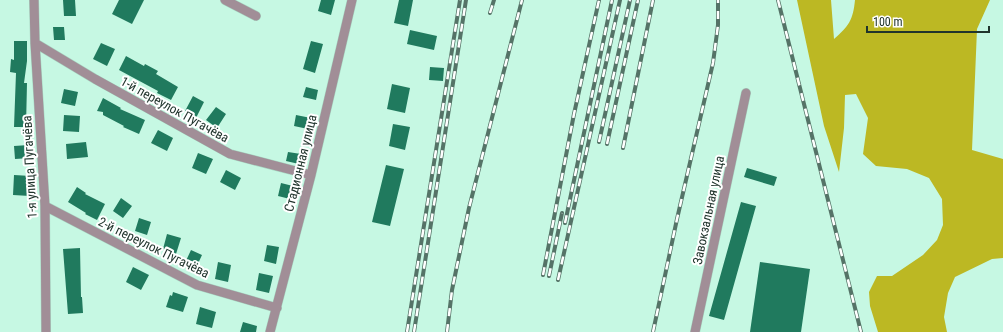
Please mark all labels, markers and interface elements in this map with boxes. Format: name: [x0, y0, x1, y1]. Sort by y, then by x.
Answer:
scale bar: [867, 8, 989, 34]
text: 100 m: [873, 15, 903, 29]
street label: 1-й переулок Пугачёва: [118, 73, 232, 145]
street label: Стадионная улица: [281, 113, 320, 213]
street label: 1-я улица Пугачёва: [19, 115, 40, 219]
street label: Завокзальная улица: [690, 154, 727, 266]
street label: 2-й переулок Пугачёва: [96, 214, 212, 281]

